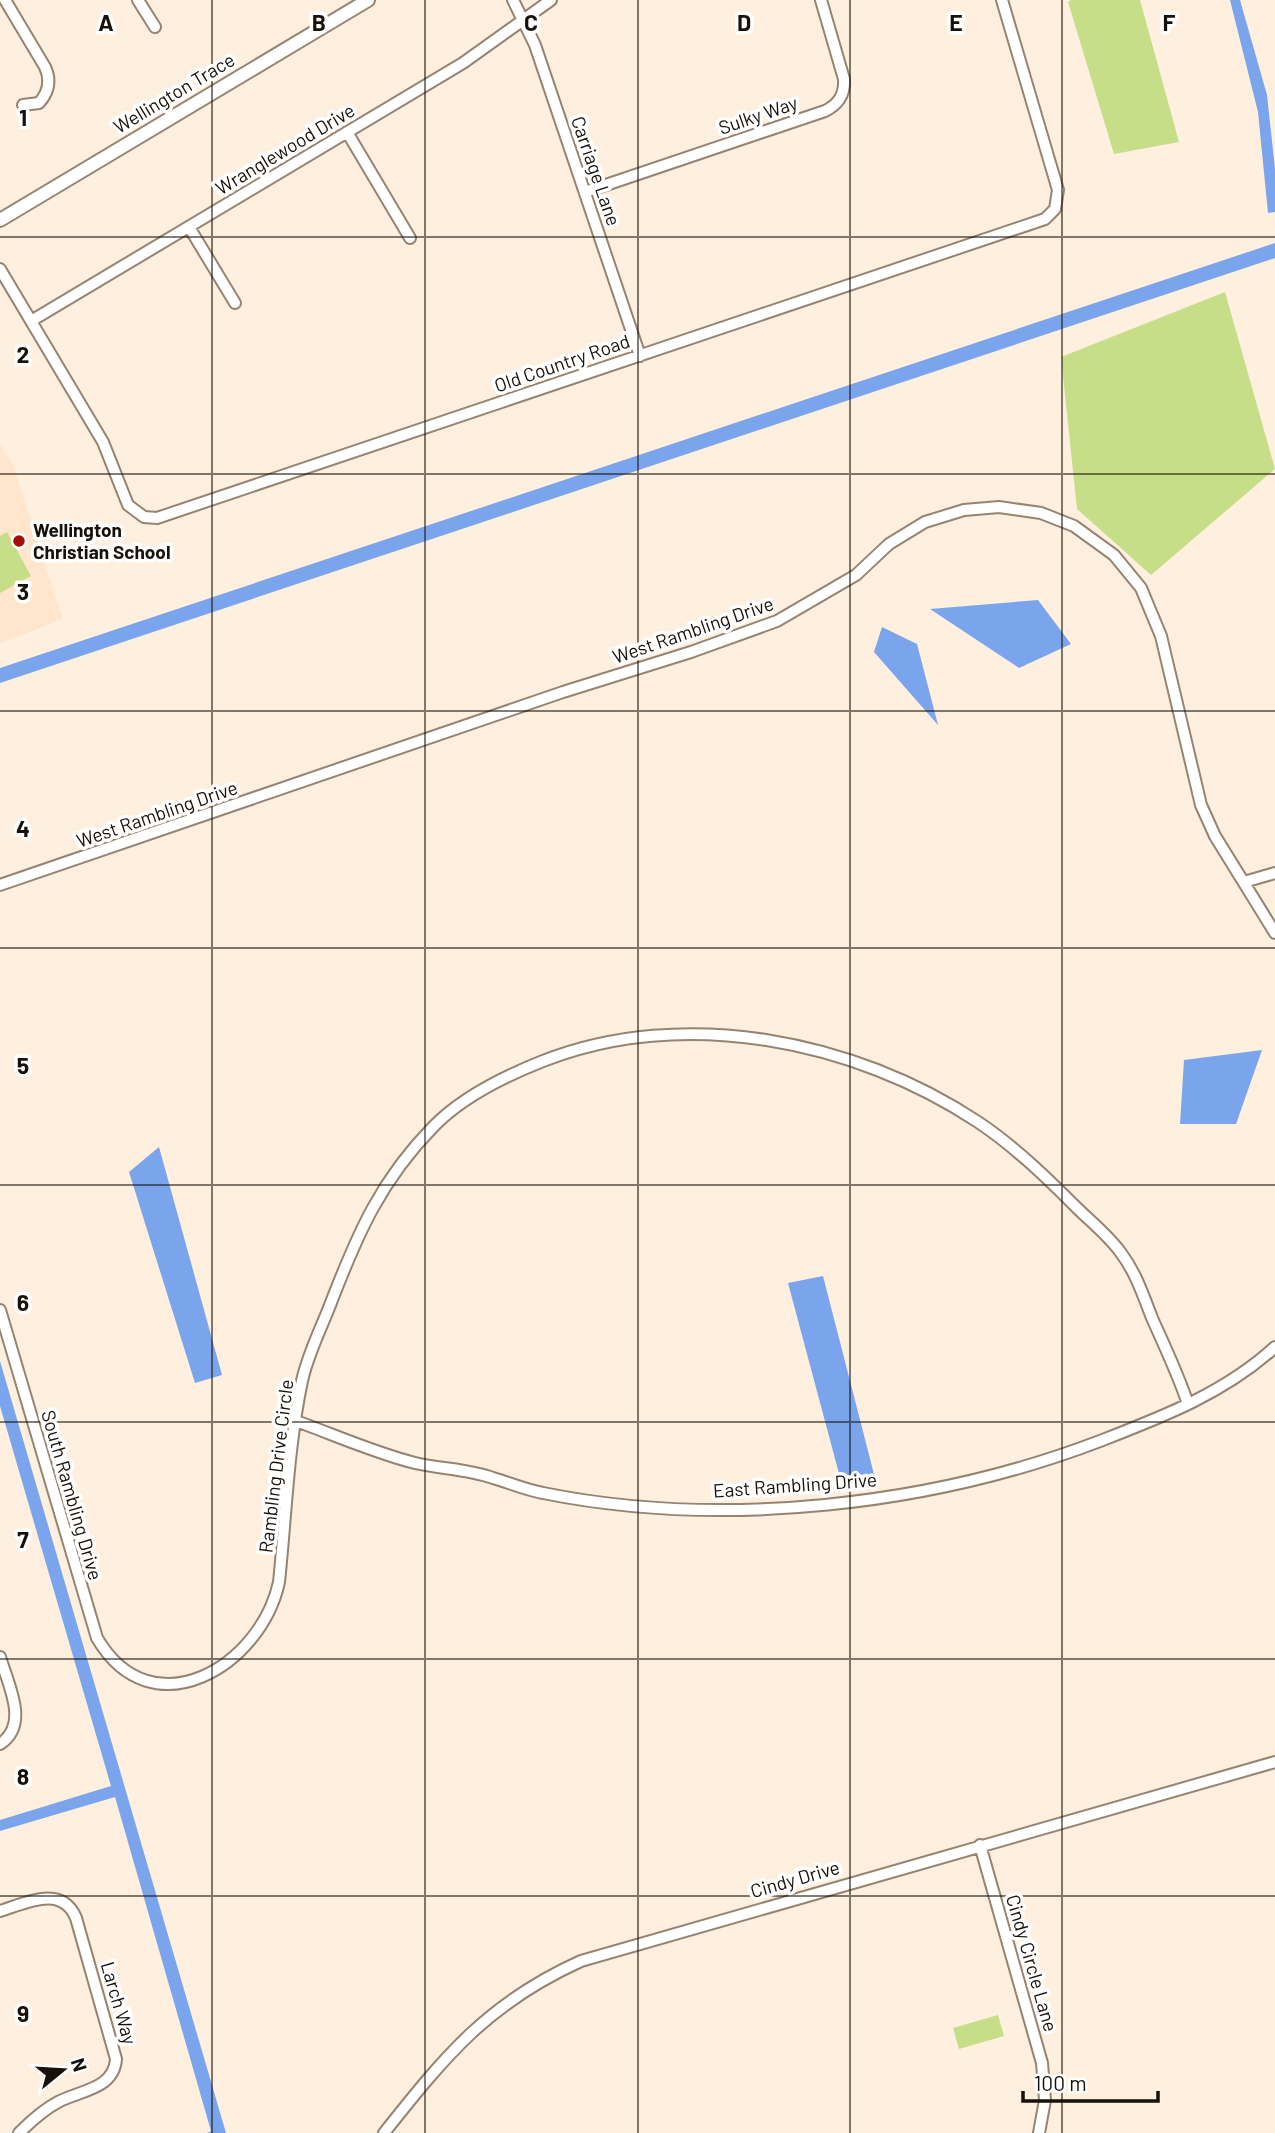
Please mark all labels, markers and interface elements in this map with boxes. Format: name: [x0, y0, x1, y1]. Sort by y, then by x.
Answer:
text: A: [98, 8, 114, 36]
text: B: [312, 8, 326, 36]
text: C: [524, 8, 538, 36]
text: D: [737, 8, 751, 36]
text: E: [949, 8, 963, 36]
text: F: [1163, 8, 1176, 36]
street label: Wellington Trace: [109, 47, 238, 138]
street label: Sulky Way: [715, 90, 801, 139]
street label: Wranglewood Drive: [211, 98, 359, 199]
text: 1: [19, 103, 27, 131]
street label: Carriage Lane: [567, 113, 626, 229]
street label: Old Country Road: [491, 329, 633, 396]
text: 2: [17, 340, 29, 368]
place label: Wellington Christian School: [33, 518, 171, 563]
marker: Wellington Christian School: [11, 533, 27, 549]
text: 3: [17, 577, 29, 605]
street label: West Rambling Drive: [609, 591, 776, 668]
street label: West Rambling Drive: [73, 775, 240, 852]
text: 4: [16, 814, 30, 842]
text: 5: [17, 1051, 29, 1079]
text: 6: [17, 1288, 29, 1316]
street label: Rambling Drive Circle: [253, 1378, 298, 1554]
street label: South Rambling Drive: [37, 1407, 108, 1583]
street label: East Rambling Drive: [712, 1467, 878, 1502]
text: 7: [17, 1525, 29, 1553]
text: 8: [17, 1762, 29, 1790]
street label: Cindy Drive: [748, 1855, 842, 1902]
street label: Cindy Circle Lane: [1002, 1892, 1063, 2034]
street label: Larch Way: [97, 1959, 142, 2047]
text: 9: [17, 1999, 29, 2027]
north arrow: [28, 2035, 98, 2105]
text: N: [67, 2055, 93, 2074]
scale bar: [1023, 2060, 1158, 2104]
text: 100 m: [1034, 2070, 1087, 2095]

